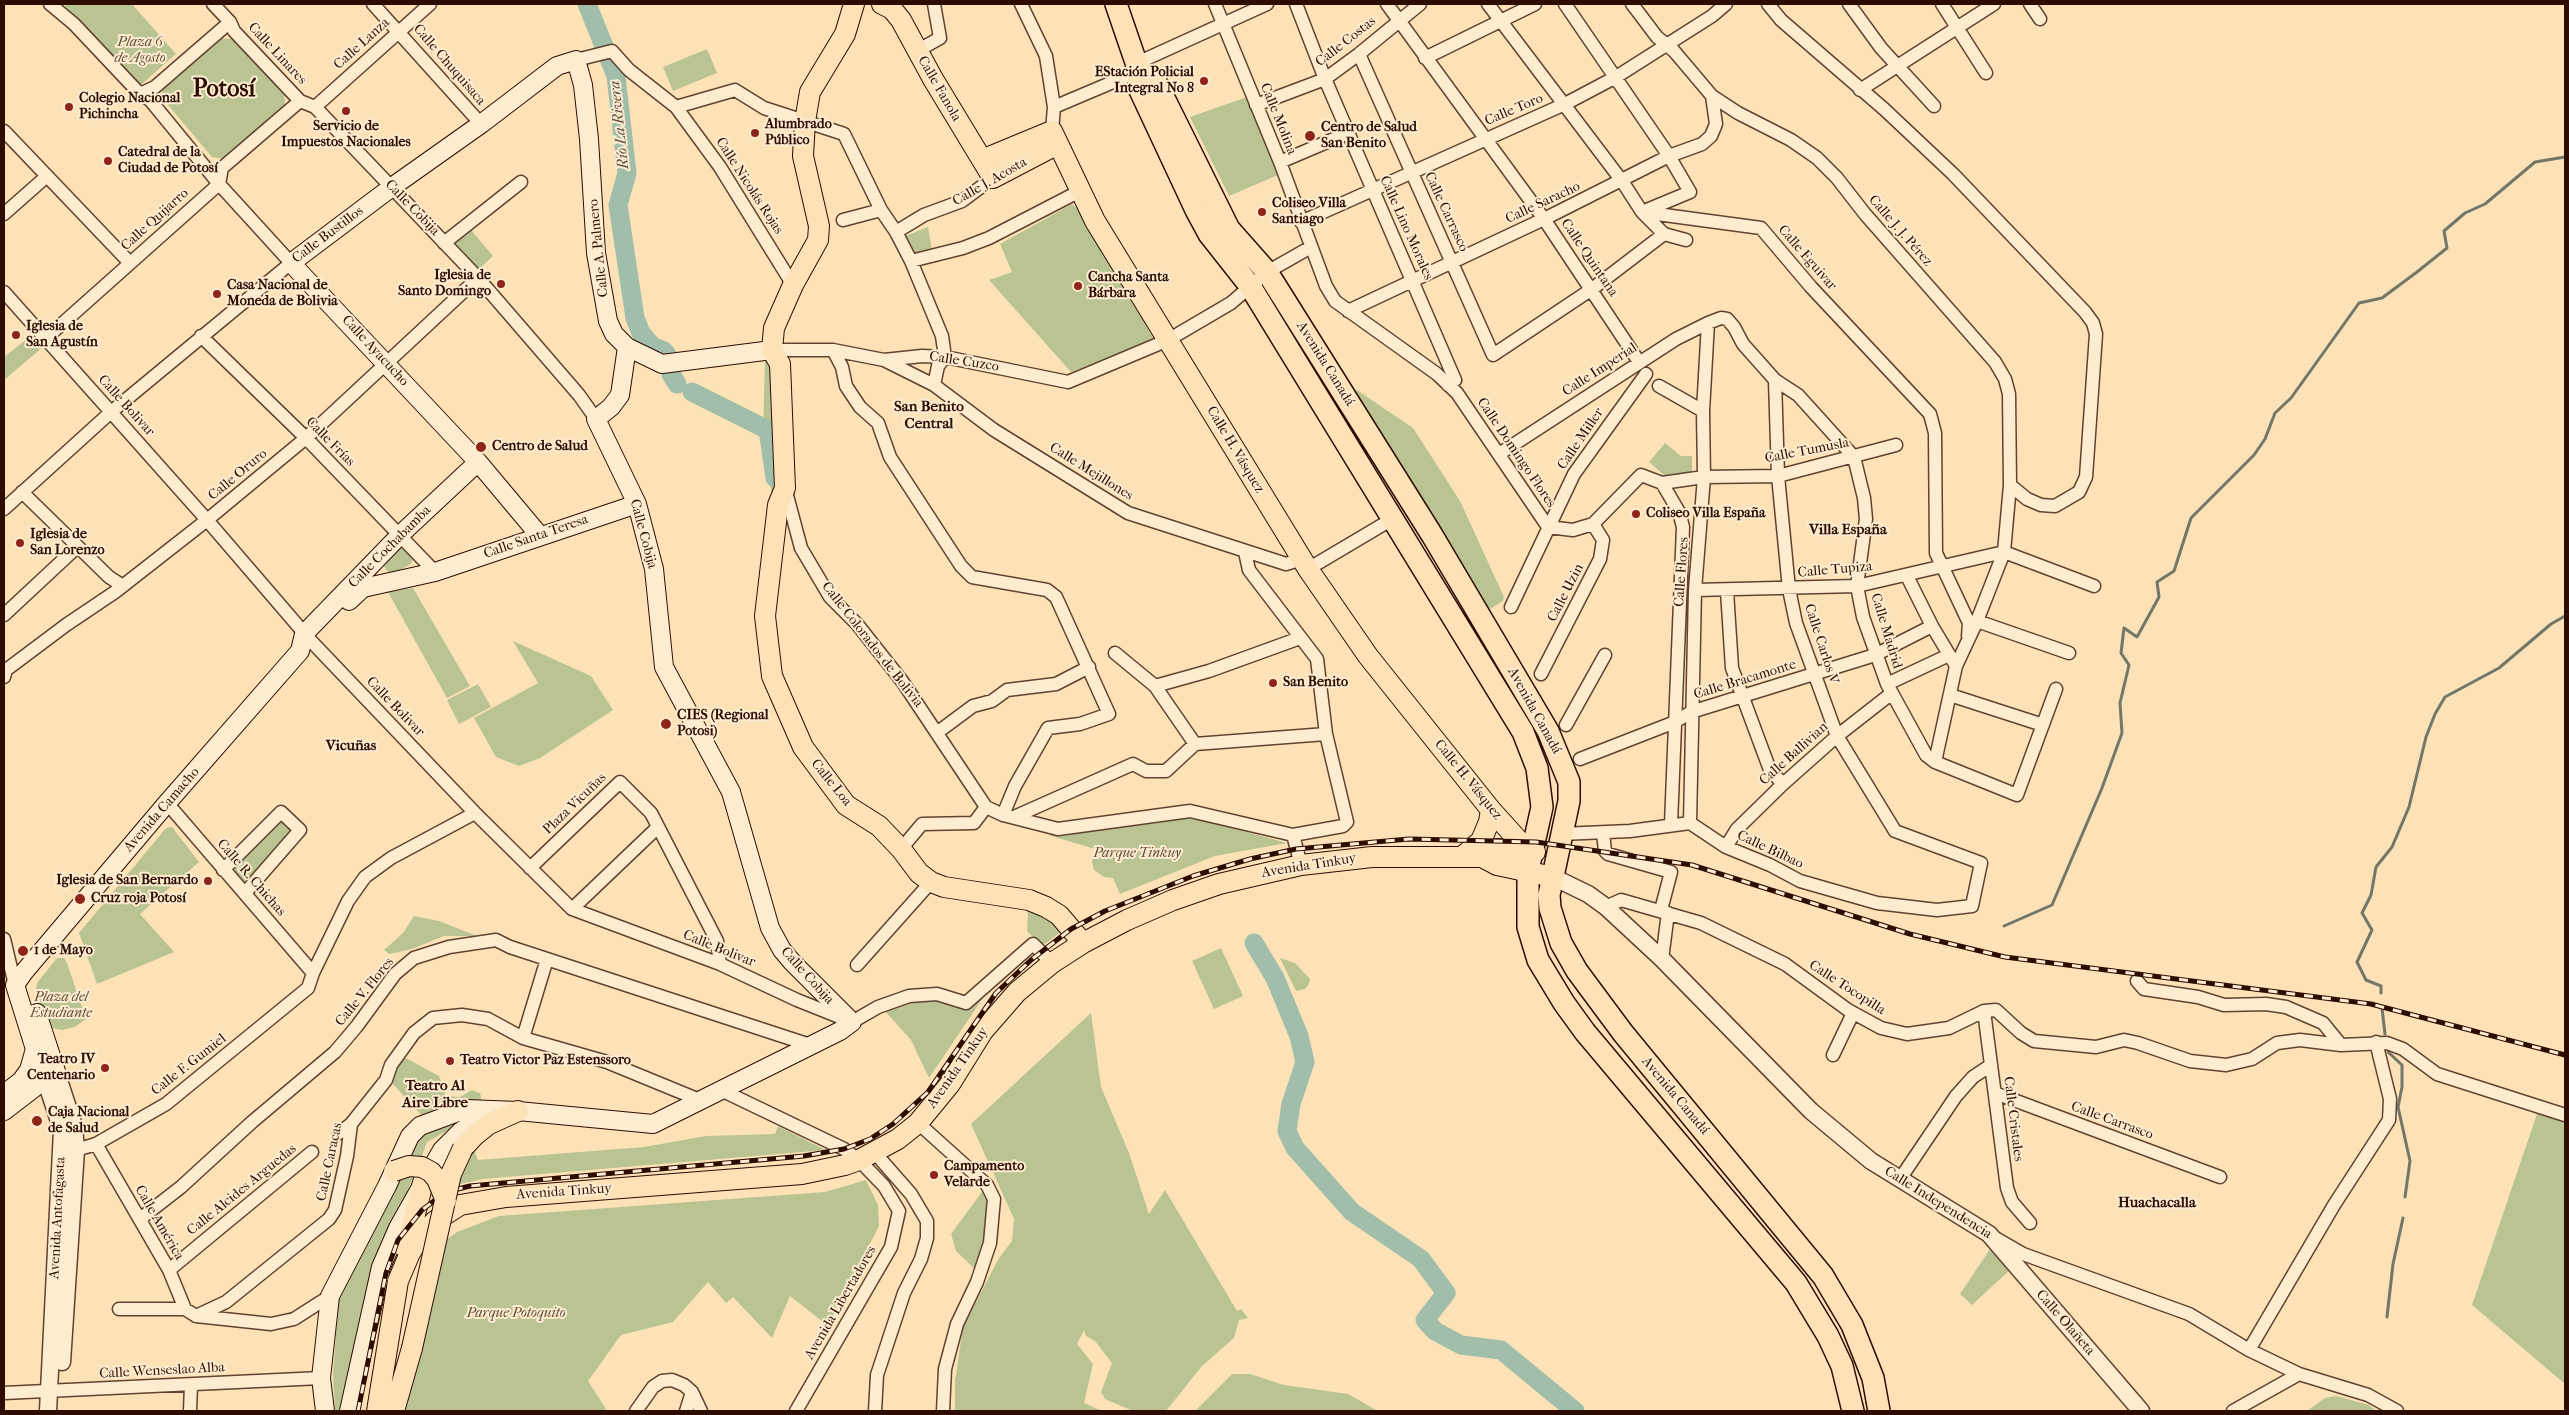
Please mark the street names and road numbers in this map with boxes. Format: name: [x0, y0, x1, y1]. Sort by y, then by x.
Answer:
street label: Calle Costas: [1313, 13, 1379, 71]
street label: Calle Lanza: [331, 15, 393, 73]
street label: Calle Linares: [244, 20, 310, 88]
street label: Calle Chuquisaca: [409, 21, 489, 109]
street label: Calle Fanola: [914, 53, 964, 125]
street label: Calle Molina: [1256, 81, 1300, 157]
street label: Calle Toro: [1482, 90, 1546, 130]
street label: Calle Nicolás Rojas: [711, 135, 787, 237]
street label: Calle J. Acosta: [950, 154, 1030, 210]
street label: Calle Carrasco: [1420, 169, 1472, 255]
street label: Calle Lino Morales: [1376, 173, 1436, 283]
street label: Calle Cobija: [381, 177, 443, 239]
street label: Calle Saracho: [1503, 178, 1583, 228]
street label: Calle Quijarro: [118, 185, 192, 255]
street label: Calle J. J. Pérez: [1865, 192, 1935, 270]
street label: Calle A. Palmero: [585, 198, 613, 298]
street label: Calle Bustillos: [289, 203, 367, 267]
street label: Calle Quintana: [1557, 216, 1621, 300]
street label: Calle Eguivar: [1774, 222, 1840, 294]
street label: Calle Ayacucho: [338, 312, 412, 390]
street label: Avenida Canadá: [1292, 319, 1358, 409]
street label: Calle Imperial: [1560, 340, 1640, 400]
street label: Calle Cuzco: [928, 348, 1000, 376]
street label: Calle Bolivar: [94, 372, 158, 440]
street label: Calle Domingo Flores: [1473, 395, 1559, 511]
street label: Calle H. Vásquez: [1202, 404, 1268, 496]
street label: Calle Miller: [1554, 405, 1608, 473]
street label: Calle Frías: [302, 414, 358, 470]
street label: Calle Tumusla: [1763, 435, 1851, 467]
street label: Calle Mejillones: [1046, 440, 1136, 504]
street label: Calle Oruro: [205, 446, 271, 504]
street label: Calle Cobija: [626, 497, 660, 571]
street label: Calle Cochabamba: [345, 502, 435, 592]
street label: Calle Santa Teresa: [482, 511, 590, 563]
street label: Calle Flores: [1671, 537, 1693, 607]
street label: Calle Tupiza: [1797, 558, 1873, 582]
street label: Calle Uzin: [1544, 561, 1588, 625]
street label: Calle Colorados de Bolivia: [818, 579, 926, 711]
street label: Calle Madrid: [1867, 591, 1905, 671]
street label: Calle Carlos V: [1800, 602, 1842, 686]
street label: Calle Bracamonte: [1692, 656, 1798, 704]
street label: Avenida Canadá: [1503, 665, 1565, 757]
street label: Calle Bolivar: [362, 674, 428, 740]
street label: Calle Ballivian: [1756, 719, 1832, 789]
street label: Calle H. Vásquez: [1431, 736, 1505, 824]
street label: Calle Loa: [807, 756, 855, 810]
street label: Avenida Camacho: [121, 764, 203, 856]
street label: Plaza Vicuñas: [540, 770, 610, 838]
street label: Calle Bilbao: [1734, 827, 1806, 873]
street label: Calle R. Chichas: [213, 836, 289, 920]
street label: Avenida Tinkuy: [1261, 850, 1357, 882]
street label: Calle Bolivar: [680, 927, 758, 971]
street label: Calle Cobija: [777, 944, 837, 1008]
street label: Calle V. Flores: [332, 954, 398, 1030]
street label: Calle Tocopilla: [1806, 957, 1888, 1019]
street label: Avenida Tinkuy: [924, 1024, 992, 1112]
street label: Calle F. Gumiel: [148, 1031, 230, 1099]
street label: Avenida Canadá: [1638, 1054, 1712, 1138]
street label: Calle Cristales: [1999, 1076, 2027, 1162]
street label: Calle Carrasco: [2069, 1098, 2155, 1144]
street label: Calle Caracas: [314, 1121, 346, 1203]
street label: Calle Alcides Arguedas: [184, 1141, 300, 1239]
street label: Avenida Antofagasta: [46, 1156, 70, 1280]
street label: Calle Independencia: [1881, 1163, 1995, 1243]
street label: Avenida Tinkuy: [516, 1180, 612, 1204]
street label: Calle América: [131, 1183, 187, 1263]
street label: Avenida Libertadores: [802, 1243, 880, 1363]
street label: Calle Olañeta: [2032, 1287, 2098, 1359]
street label: Calle Wenseslao Alba: [99, 1359, 225, 1383]

